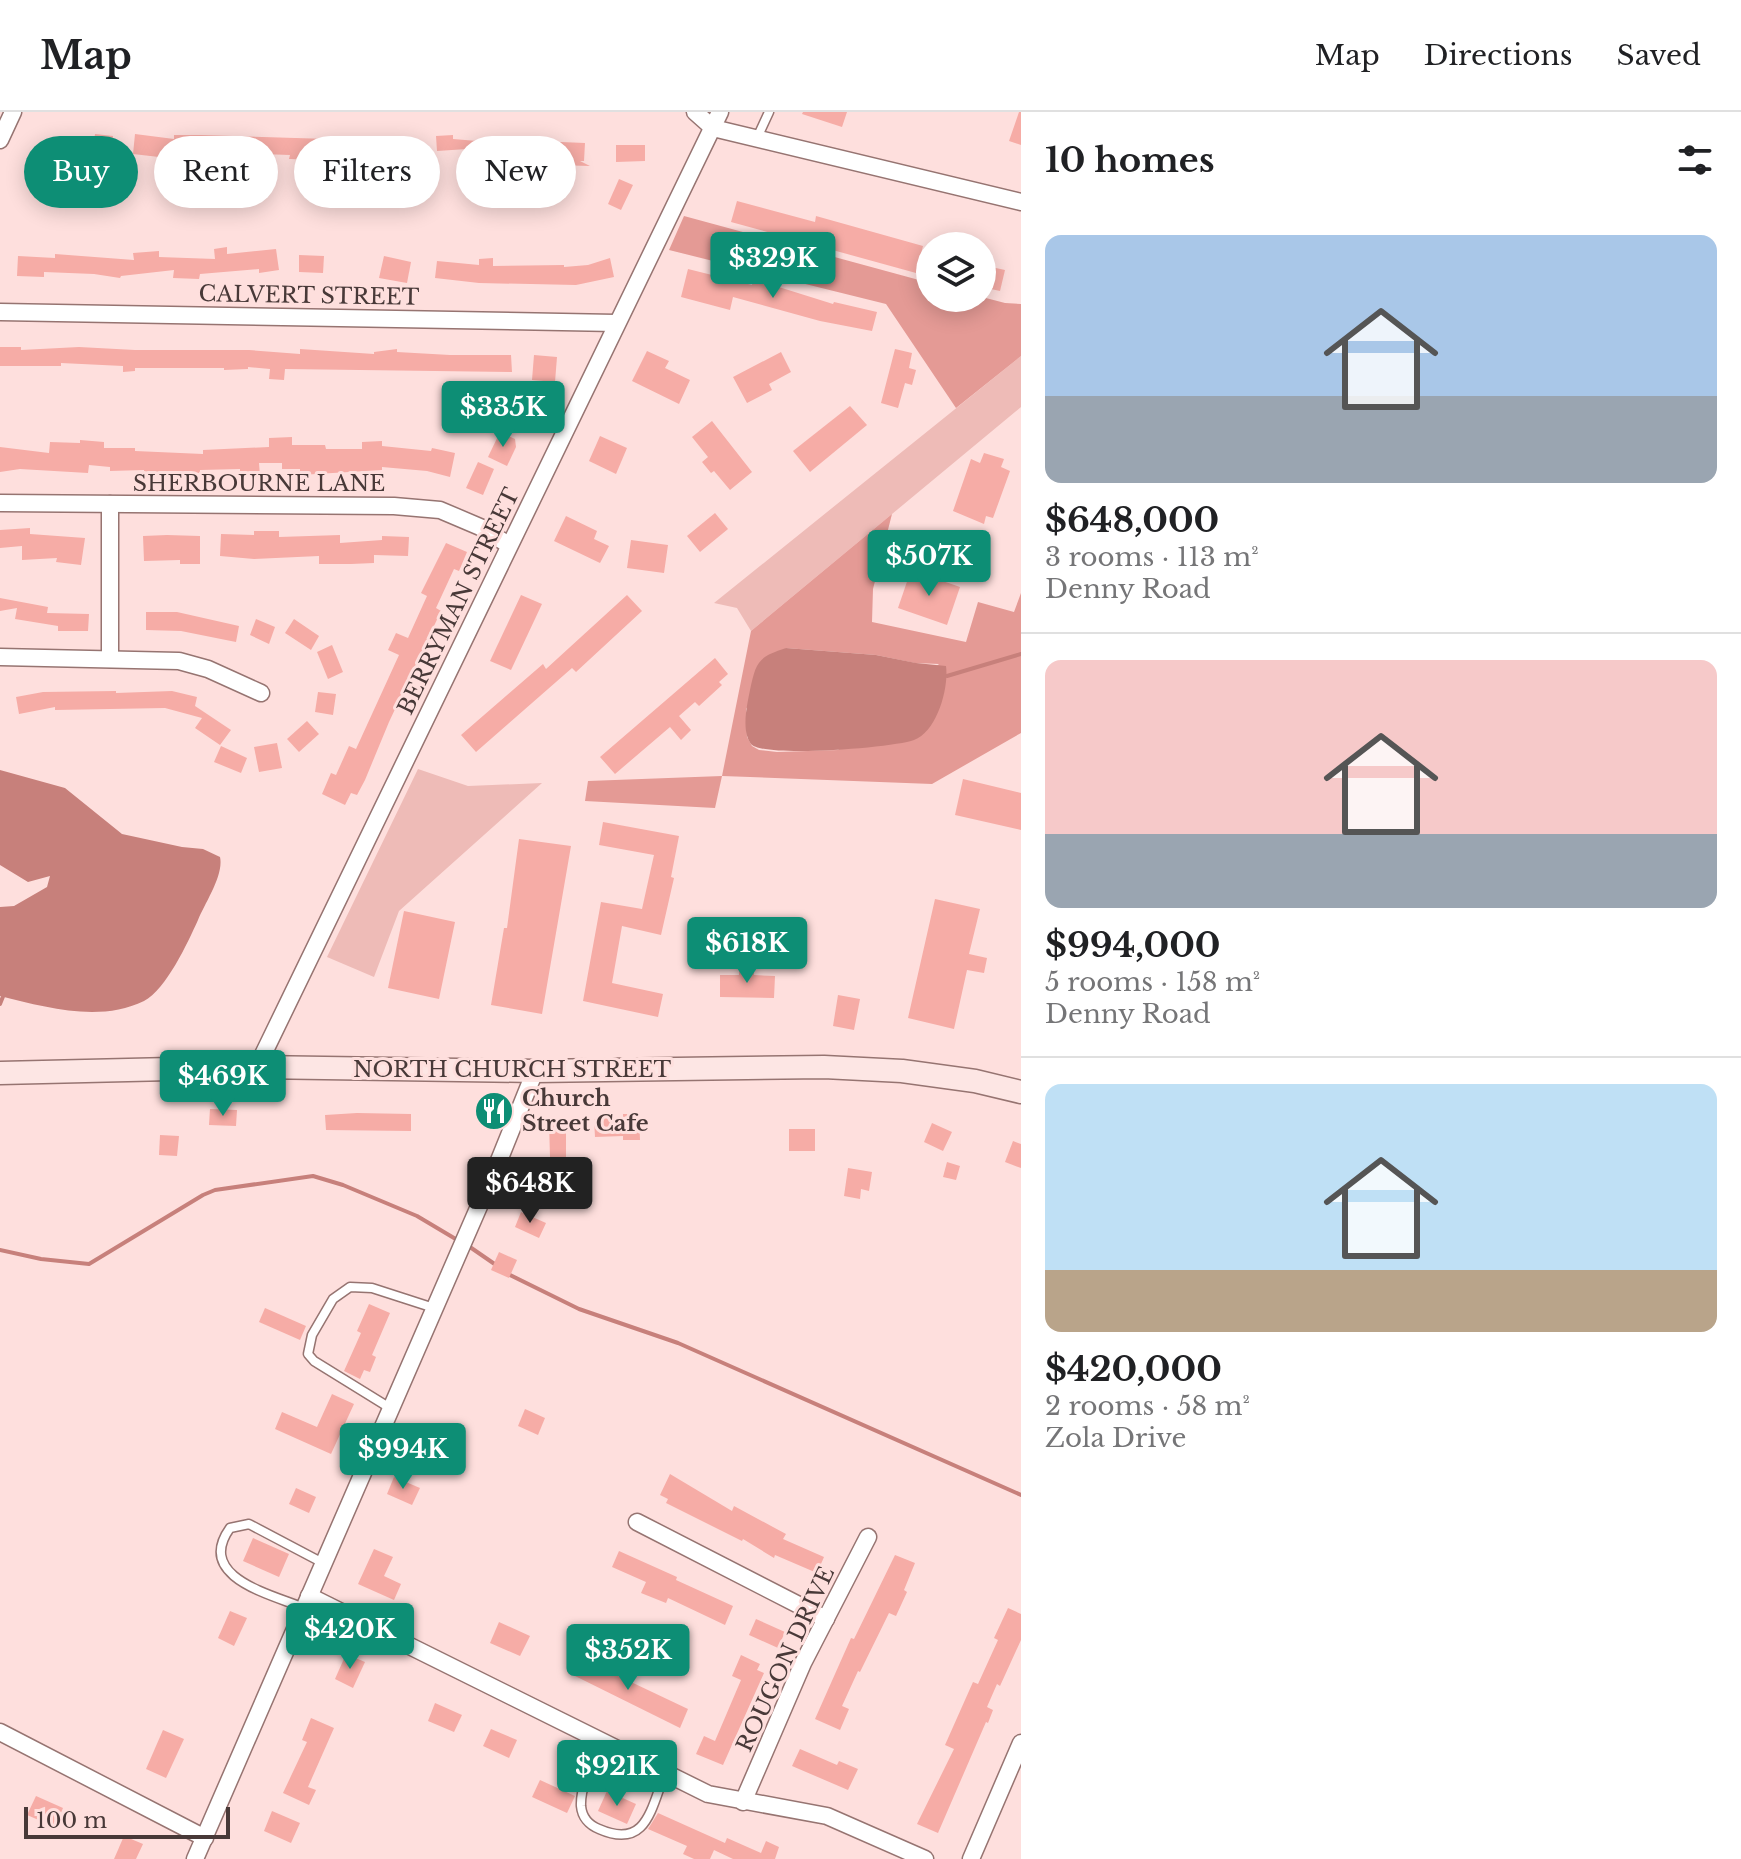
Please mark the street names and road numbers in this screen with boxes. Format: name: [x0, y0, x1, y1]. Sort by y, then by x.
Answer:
street label: CALVERT STREET: [198, 280, 420, 311]
street label: SHERBOURNE LANE: [133, 470, 385, 497]
street label: BERRYMAN STREET: [392, 483, 525, 719]
street label: NORTH CHURCH STREET: [353, 1056, 671, 1083]
street label: ROUGON DRIVE: [731, 1562, 840, 1756]

